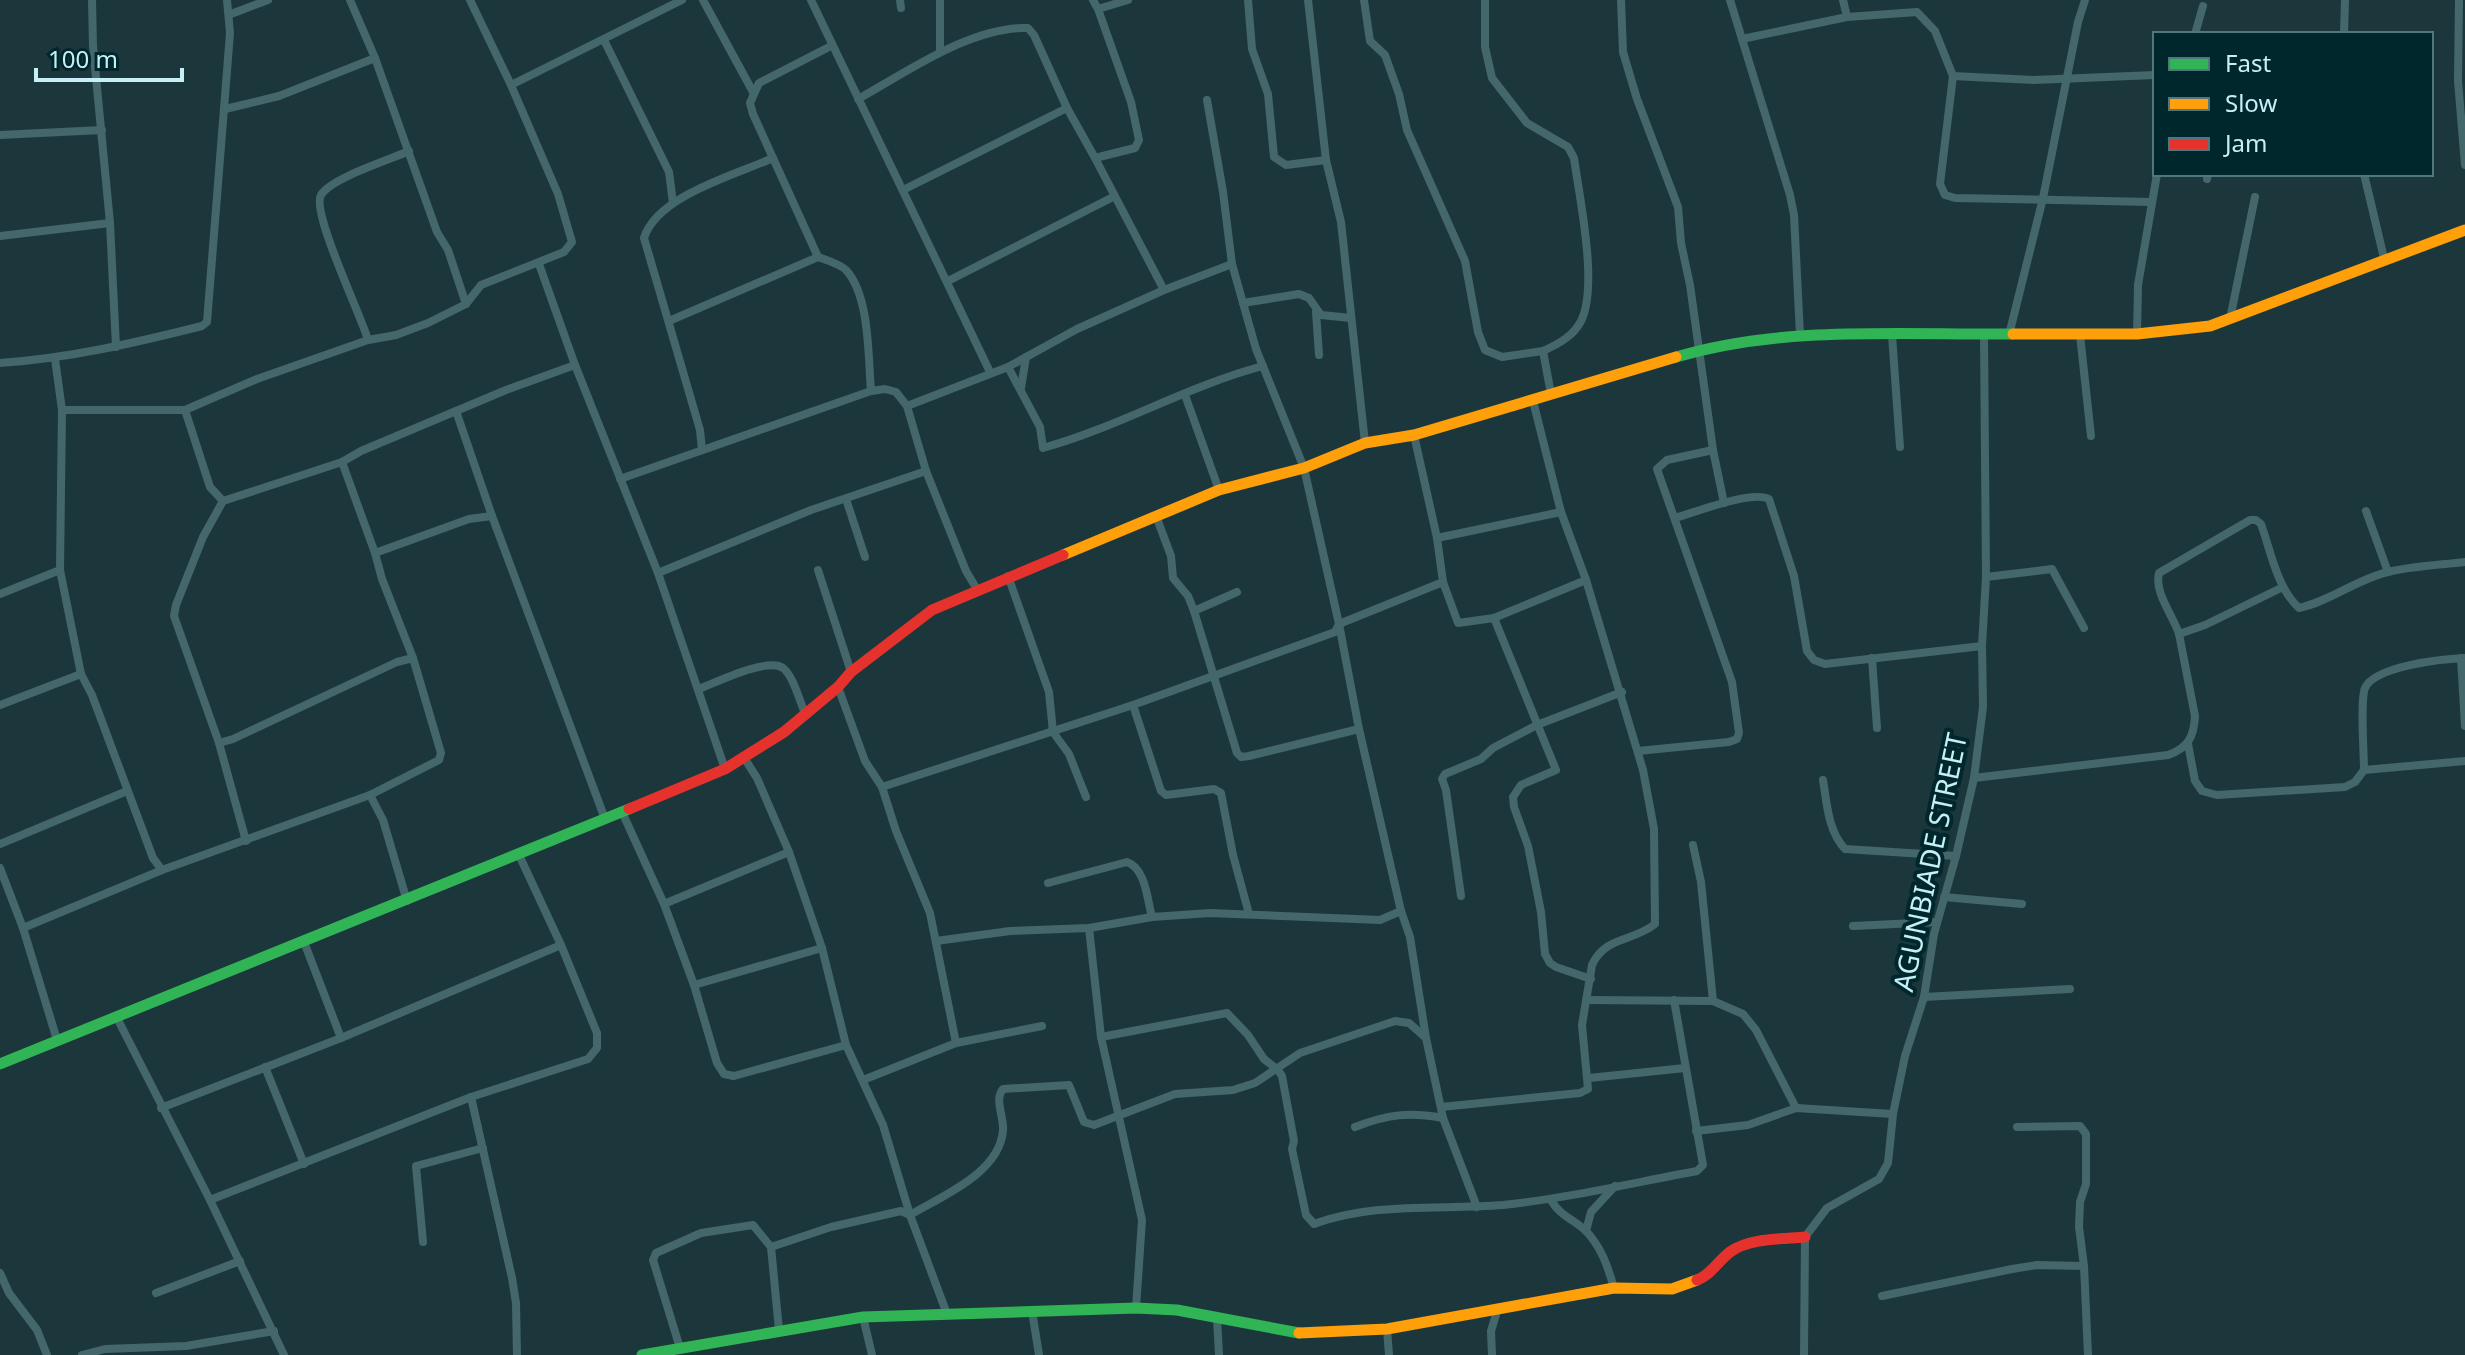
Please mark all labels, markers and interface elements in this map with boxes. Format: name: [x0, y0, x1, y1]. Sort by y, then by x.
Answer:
scale bar: [36, 32, 182, 82]
legend: [2153, 32, 2433, 176]
text: 100 m: [48, 42, 118, 75]
text: Fast: [2225, 46, 2271, 79]
text: Slow: [2225, 86, 2277, 119]
text: Jam: [2223, 126, 2267, 159]
street label: AGUNBIADE STREET: [1883, 729, 1975, 995]

